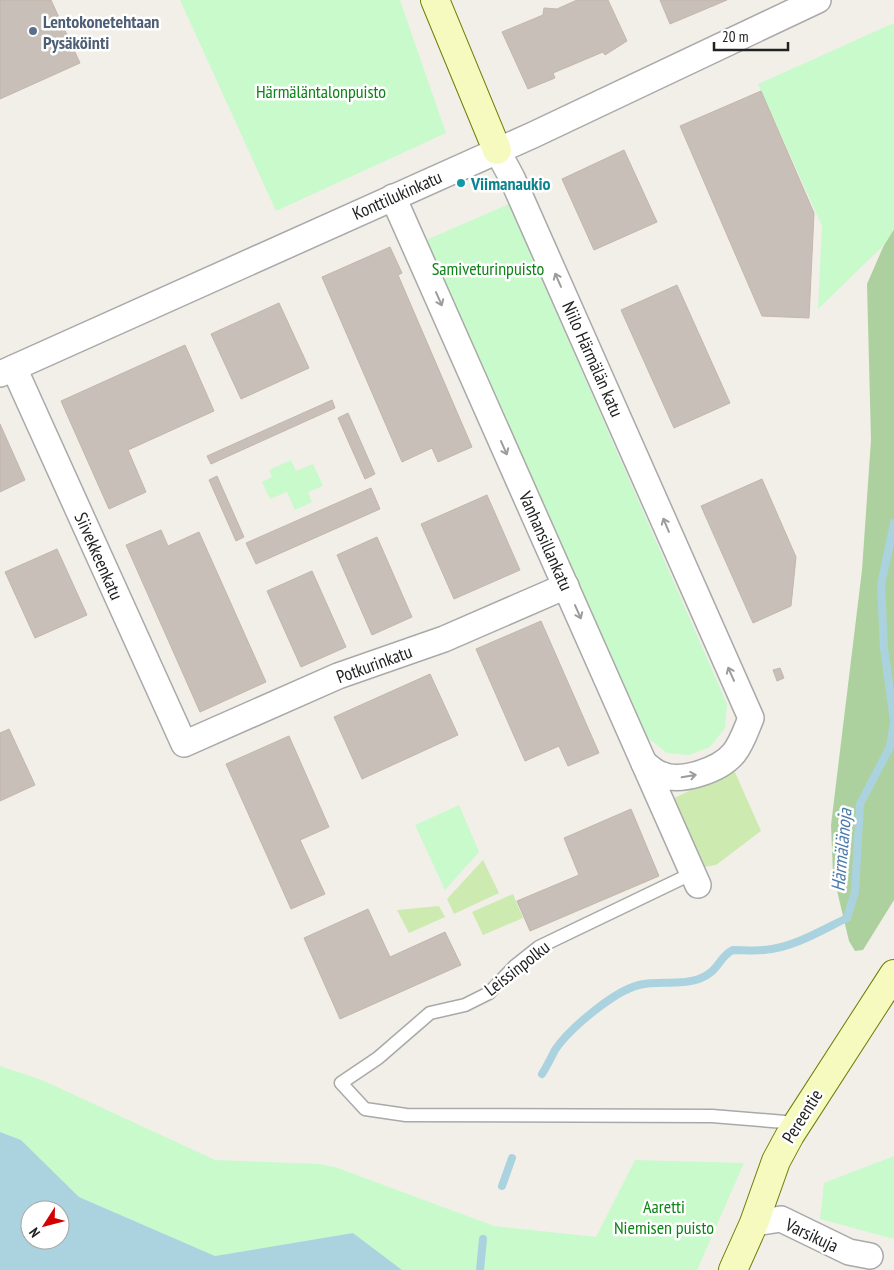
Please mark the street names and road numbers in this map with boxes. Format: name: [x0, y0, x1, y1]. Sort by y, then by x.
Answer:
street label: Konttilukinkatu: [349, 165, 445, 225]
street label: Niilo Härmälän katu: [557, 298, 629, 420]
street label: Vanhansillankatu: [513, 487, 578, 594]
street label: Siivekkeenkatu: [70, 509, 128, 603]
street label: Potkurinkatu: [333, 640, 415, 688]
street label: Leissinpolku: [480, 935, 554, 1001]
street label: Pereentie: [777, 1085, 827, 1147]
street label: Varsikuja: [781, 1212, 842, 1257]

